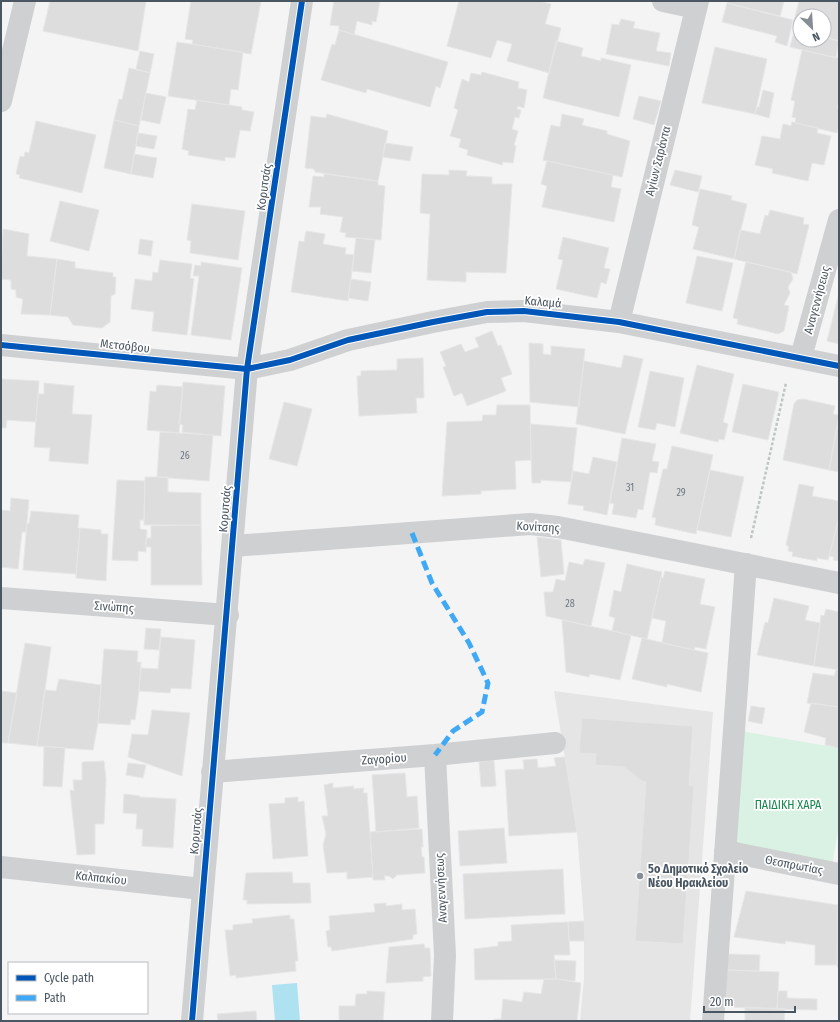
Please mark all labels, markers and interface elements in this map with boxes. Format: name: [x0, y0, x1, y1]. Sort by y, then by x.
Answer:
north arrow: [792, 8, 832, 48]
text: N: [810, 29, 822, 44]
street label: Αγίων Σαράντα: [643, 124, 673, 198]
street label: Κορυτσάς: [254, 163, 274, 211]
street label: Αναγεννήσεως: [801, 265, 833, 335]
street label: Καλαμά: [524, 293, 562, 311]
street label: Μετσόβου: [99, 336, 151, 356]
house number: 26: [180, 450, 190, 462]
house number: 31: [626, 482, 634, 494]
street label: Κορυτσάς: [216, 485, 234, 533]
house number: 29: [676, 487, 686, 499]
street label: Κονίτσης: [516, 519, 560, 535]
house number: 28: [565, 598, 575, 610]
street label: Σινώπης: [94, 599, 134, 615]
street label: Ζαγορίου: [361, 750, 407, 768]
park label: ΠΑΙΔΙΚΗ ΧΑΡΑ: [755, 798, 822, 812]
street label: Κορυτσάς: [187, 807, 205, 855]
street label: Αναγεννήσεως: [432, 853, 450, 923]
street label: Θεσπρωτίας: [764, 853, 824, 877]
place label: 5ο Δημοτικό Σχολείο Νέου Ηρακλείου: [648, 861, 749, 890]
street label: Καλπακίου: [75, 868, 127, 888]
marker: 5ο Δημοτικό Σχολείο Νέου Ηρακλείου: [635, 871, 645, 881]
legend: [8, 962, 148, 1014]
text: Cycle path: [44, 971, 94, 985]
scale bar: [704, 988, 795, 1014]
text: Path: [44, 991, 66, 1005]
text: 20 m: [710, 995, 734, 1009]

